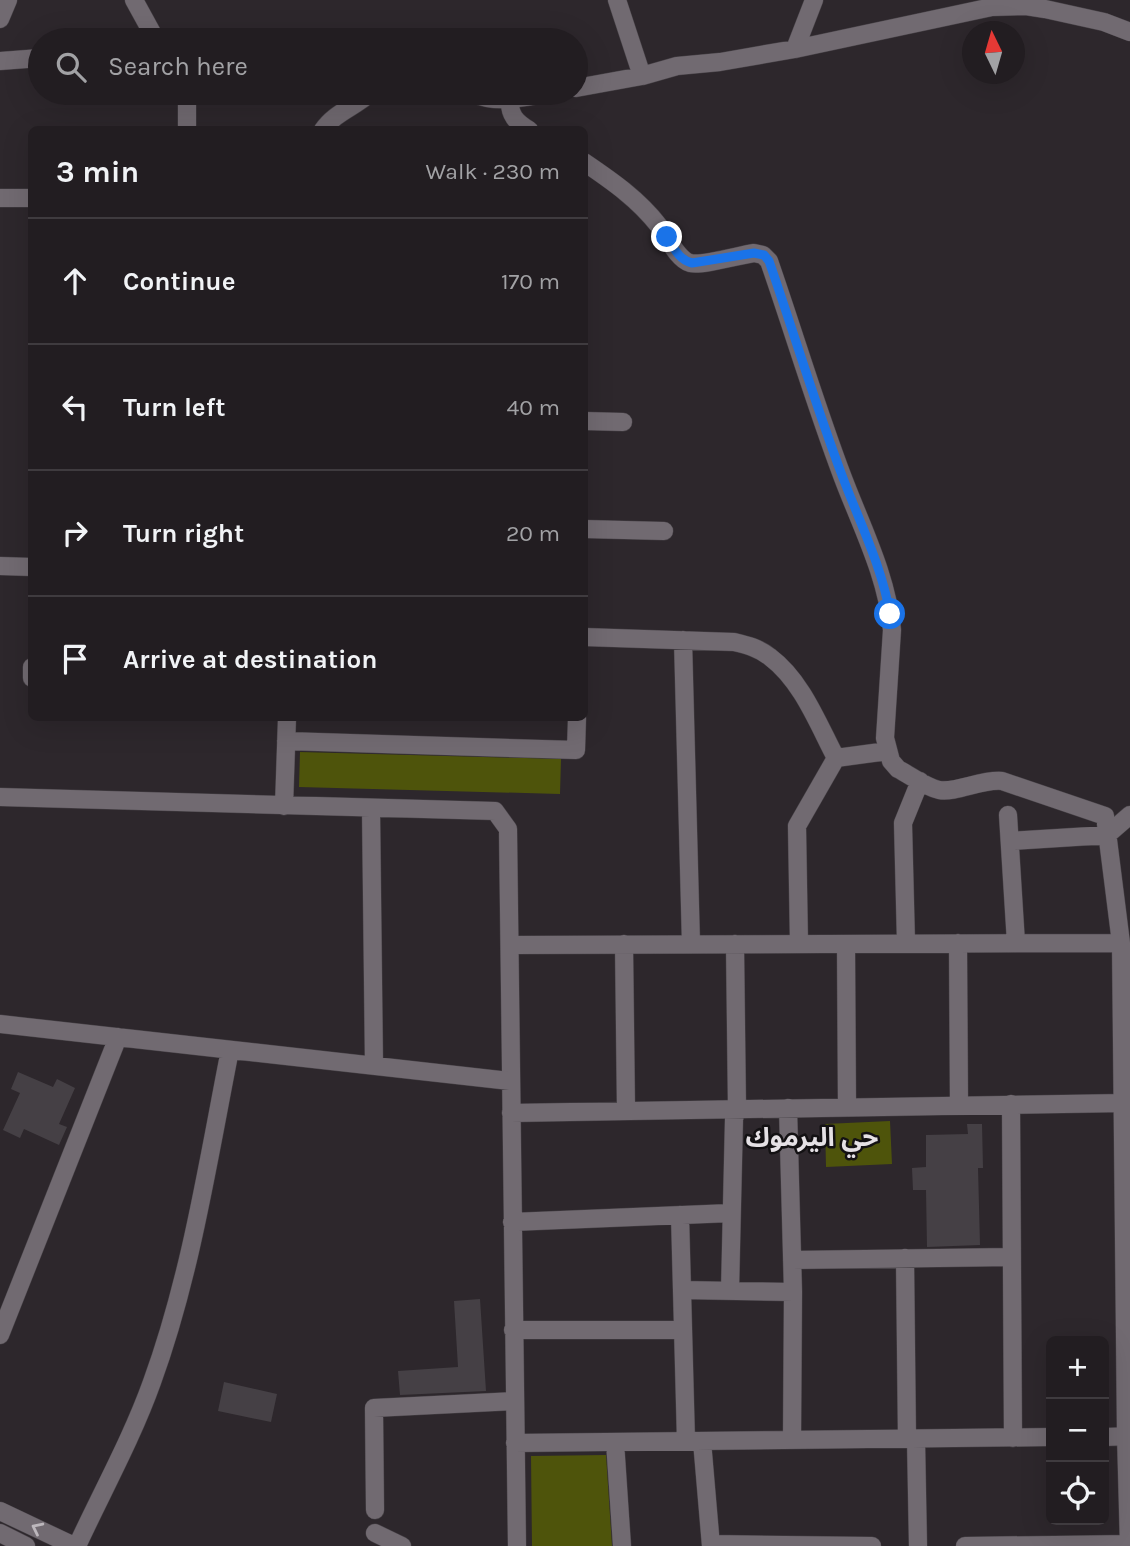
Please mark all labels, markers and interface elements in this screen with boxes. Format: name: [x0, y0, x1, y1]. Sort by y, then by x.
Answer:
north arrow: [962, 21, 1025, 84]
search box: [28, 28, 588, 105]
icon: search: [52, 48, 90, 86]
text: Search here: [108, 51, 248, 82]
text: 3 min: [56, 154, 139, 190]
text: Walk · 230 m: [426, 158, 560, 185]
route end: [651, 221, 682, 252]
icon: ahead: [56, 262, 94, 300]
text: Continue: [123, 266, 235, 297]
text: 170 m: [501, 268, 560, 295]
icon: left: [56, 388, 94, 426]
text: Turn left: [123, 392, 225, 423]
text: 40 m: [507, 394, 560, 421]
icon: right: [56, 514, 94, 552]
text: Turn right: [123, 518, 244, 549]
text: 20 m: [506, 520, 560, 547]
route start: [874, 598, 905, 629]
icon: arrive: [56, 640, 94, 678]
text: Arrive at destination: [123, 644, 377, 675]
district label: حي اليرموك: [746, 1122, 878, 1158]
map controls: [1046, 1336, 1109, 1525]
button: +: [1046, 1336, 1109, 1399]
button: −: [1046, 1399, 1109, 1462]
button: locate: [1046, 1462, 1109, 1525]
one-way arrow: [32, 1523, 44, 1537]

